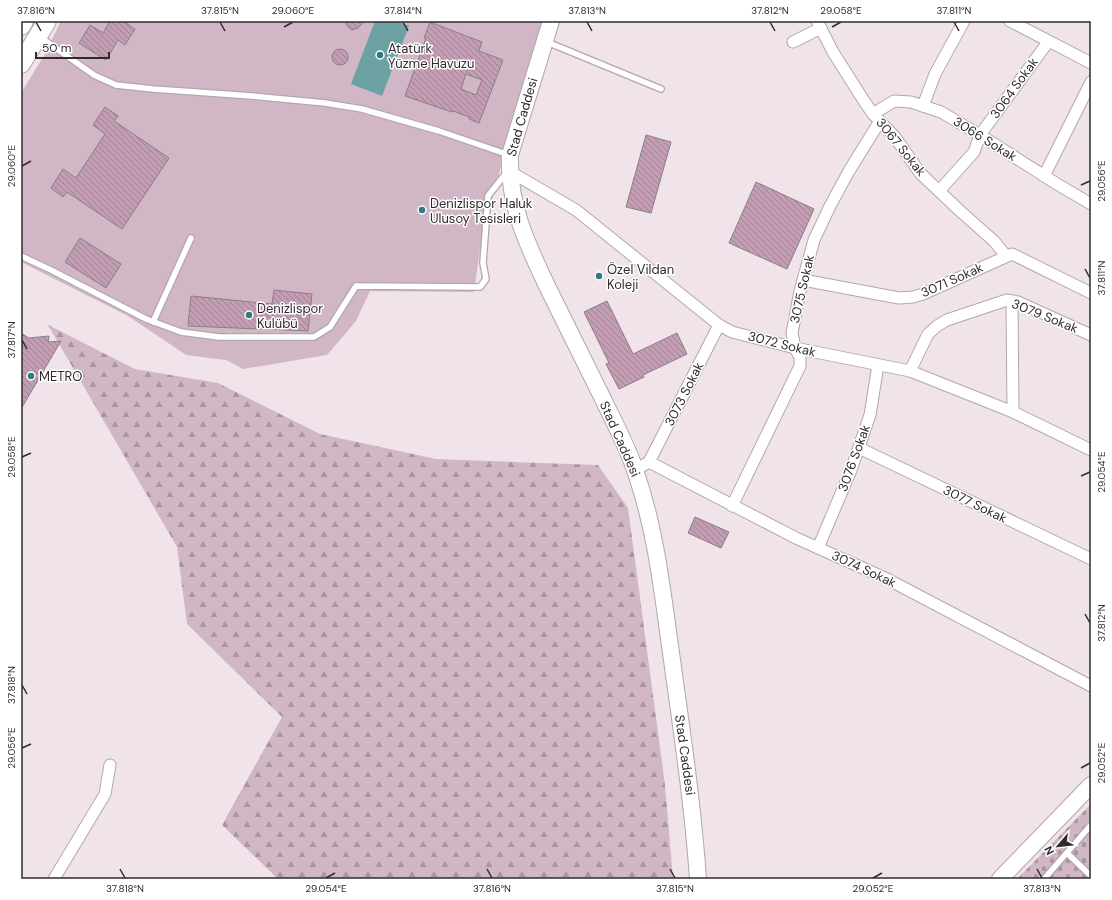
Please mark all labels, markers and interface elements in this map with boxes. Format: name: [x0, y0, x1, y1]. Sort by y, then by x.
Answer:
text: 37.816°N: [17, 4, 55, 17]
text: 37.815°N: [201, 4, 239, 17]
text: 29.060°E: [272, 4, 314, 17]
text: 37.814°N: [384, 4, 422, 17]
text: 37.813°N: [568, 4, 606, 17]
text: 37.812°N: [751, 4, 789, 17]
text: 29.058°E: [820, 4, 862, 17]
text: 37.811°N: [937, 4, 972, 17]
scale bar: [36, 34, 109, 60]
text: 50 m: [42, 40, 71, 56]
place label: Atatürk Yüzme Havuzu: [388, 40, 474, 72]
marker: Atatürk Yüzme Havuzu: [375, 50, 385, 60]
street label: 3064 Sokak: [986, 54, 1042, 122]
street label: Stad Caddesi: [503, 76, 541, 158]
street label: 3066 Sokak: [950, 113, 1020, 165]
street label: 3067 Sokak: [872, 114, 930, 180]
text: 29.060°E: [5, 145, 18, 187]
text: 29.056°E: [1095, 160, 1108, 202]
place label: Denizlispor Haluk Ulusoy Tesisleri: [430, 195, 533, 227]
marker: Denizlispor Haluk Ulusoy Tesisleri: [417, 205, 427, 215]
street label: 3075 Sokak: [786, 253, 818, 325]
street label: 3071 Sokak: [918, 259, 986, 301]
text: 37.811°N: [1095, 260, 1108, 295]
place label: Özel Vildan Koleji: [607, 261, 674, 293]
marker: Özel Vildan Koleji: [594, 271, 604, 281]
street label: 3079 Sokak: [1009, 295, 1081, 337]
place label: Denizlispor Kulübü: [257, 300, 323, 332]
marker: Denizlispor Kulübü: [244, 310, 254, 320]
text: 37.817°N: [5, 321, 18, 359]
street label: 3072 Sokak: [746, 327, 818, 361]
street label: 3073 Sokak: [661, 359, 708, 429]
place label: METRO: [39, 368, 82, 385]
marker: METRO: [26, 371, 36, 381]
street label: Stad Caddesi: [596, 399, 644, 479]
street label: 3076 Sokak: [834, 422, 874, 494]
text: 29.058°E: [5, 436, 18, 478]
text: 29.054°E: [1095, 451, 1108, 493]
street label: 3077 Sokak: [940, 481, 1010, 527]
street label: 3074 Sokak: [829, 547, 899, 592]
text: 37.812°N: [1095, 604, 1108, 642]
text: 37.818°N: [5, 666, 18, 704]
street label: Stad Caddesi: [671, 714, 699, 796]
text: 29.056°E: [5, 727, 18, 769]
text: 29.052°E: [1095, 742, 1108, 783]
north arrow: [1038, 826, 1078, 866]
text: N: [1041, 844, 1057, 858]
text: 37.818°N: [106, 882, 144, 895]
text: 29.054°E: [305, 882, 347, 895]
text: 37.816°N: [473, 882, 511, 895]
text: 37.815°N: [656, 882, 694, 895]
text: 29.052°E: [853, 882, 894, 895]
text: 37.813°N: [1023, 882, 1061, 895]

